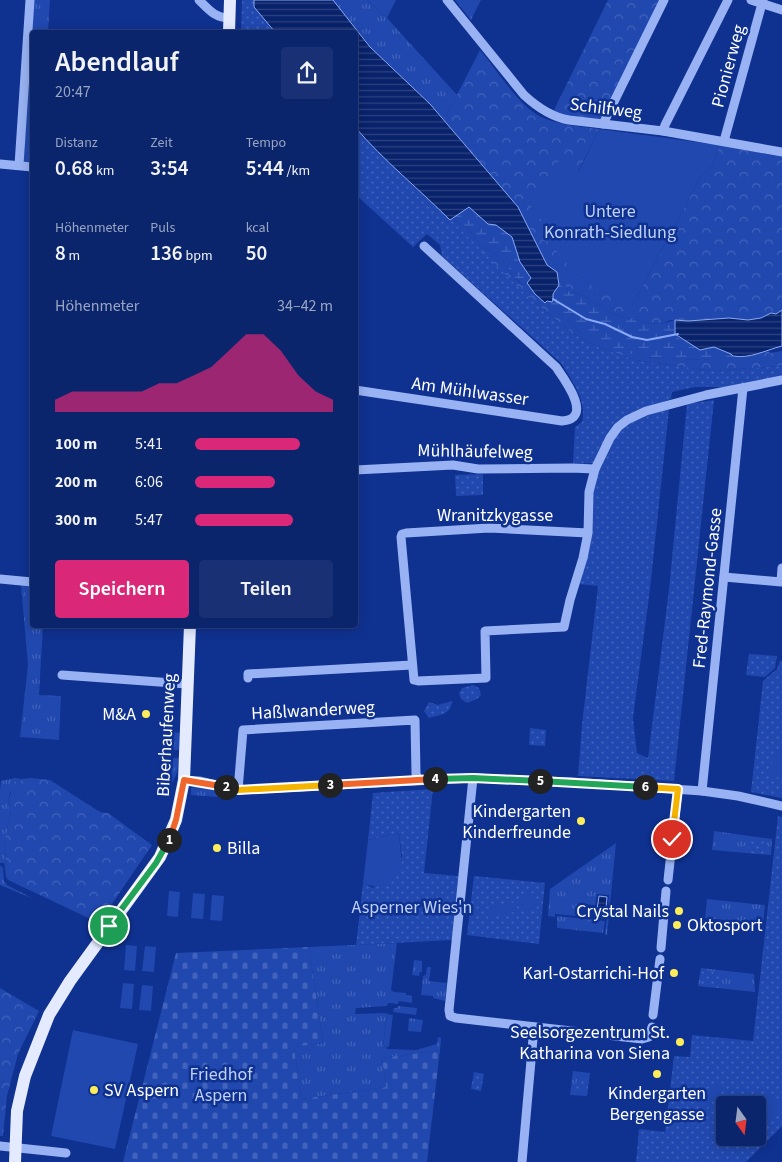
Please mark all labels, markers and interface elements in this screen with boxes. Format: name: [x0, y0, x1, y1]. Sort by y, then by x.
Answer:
street label: Pionierweg: [705, 22, 752, 110]
text: Abendlauf: [55, 42, 179, 82]
button: share: [281, 47, 333, 99]
text: 20:47: [55, 81, 91, 103]
street label: Schilfweg: [568, 92, 643, 125]
text: Distanz: [55, 133, 98, 153]
text: Zeit: [150, 133, 173, 153]
text: Tempo: [246, 133, 286, 153]
text: 0.68: [55, 153, 93, 183]
text: 3:54: [150, 153, 188, 183]
text: 5:44: [246, 153, 284, 183]
text: km: [93, 161, 114, 181]
text: /km: [284, 161, 310, 181]
park label: Untere Konrath-Siedlung: [544, 199, 676, 245]
text: Höhenmeter: [55, 218, 129, 238]
text: Puls: [150, 218, 175, 238]
text: kcal: [246, 218, 269, 238]
text: 8: [55, 238, 66, 268]
text: 136: [150, 238, 183, 268]
text: 50: [246, 238, 267, 268]
text: m: [66, 246, 80, 266]
text: bpm: [183, 246, 213, 266]
text: Höhenmeter: [55, 295, 139, 317]
text: 34–42 m: [277, 295, 333, 317]
street label: Am Mühlwasser: [410, 371, 531, 412]
text: 100 m: [55, 433, 97, 455]
text: 5:41: [135, 433, 163, 455]
street label: Mühlhäufelweg: [417, 438, 533, 465]
text: 200 m: [55, 471, 97, 493]
text: 6:06: [135, 471, 163, 493]
street label: Wranitzkygasse: [437, 503, 553, 528]
street label: Fred-Raymond-Gasse: [687, 507, 728, 669]
text: 300 m: [55, 509, 97, 531]
text: 5:47: [135, 509, 163, 531]
button: Speichern: [55, 560, 189, 618]
button: Teilen: [199, 560, 333, 618]
street label: Biberhaufenweg: [151, 673, 182, 797]
street label: Haßlwanderweg: [251, 695, 375, 726]
place label: M&A: [102, 702, 136, 727]
marker: M&A: [140, 708, 152, 720]
pin: 4: [422, 766, 448, 792]
pin: 5: [528, 768, 552, 794]
text: 4: [432, 769, 439, 789]
text: 5: [537, 771, 544, 791]
pin: 3: [318, 772, 342, 798]
pin: 2: [214, 774, 238, 800]
pin: 6: [632, 774, 658, 800]
text: 3: [327, 775, 334, 795]
text: 2: [223, 777, 230, 797]
text: 6: [642, 777, 649, 797]
place label: Kindergarten Kinderfreunde: [462, 799, 571, 845]
marker: Kindergarten Kinderfreunde: [575, 815, 587, 827]
pin: [651, 818, 693, 860]
icon: check: [658, 825, 686, 853]
pin: 1: [156, 828, 182, 852]
text: 1: [166, 830, 173, 850]
place label: Billa: [227, 836, 260, 861]
marker: Billa: [211, 842, 223, 854]
park label: Asperner Wies'n: [352, 895, 472, 920]
place label: Crystal Nails: [576, 899, 669, 924]
pin: [88, 905, 130, 947]
marker: Crystal Nails: [673, 905, 685, 917]
icon: arrive: [95, 912, 123, 940]
place label: Oktosport: [687, 913, 763, 938]
marker: Oktosport: [671, 919, 683, 931]
place label: Karl-Ostarrichi-Hof: [523, 961, 665, 986]
marker: Karl-Ostarrichi-Hof: [668, 967, 680, 979]
place label: Seelsorgezentrum St. Katharina von Siena: [510, 1020, 670, 1066]
marker: Seelsorgezentrum St. Katharina von Siena: [674, 1036, 686, 1048]
park label: Friedhof Aspern: [190, 1062, 253, 1108]
marker: Kindergarten Bergengasse: [651, 1068, 663, 1080]
place label: SV Aspern: [104, 1078, 179, 1103]
place label: Kindergarten Bergengasse: [608, 1081, 706, 1127]
marker: SV Aspern: [88, 1084, 100, 1096]
north arrow: [716, 1096, 766, 1146]
map controls: [716, 1096, 766, 1146]

